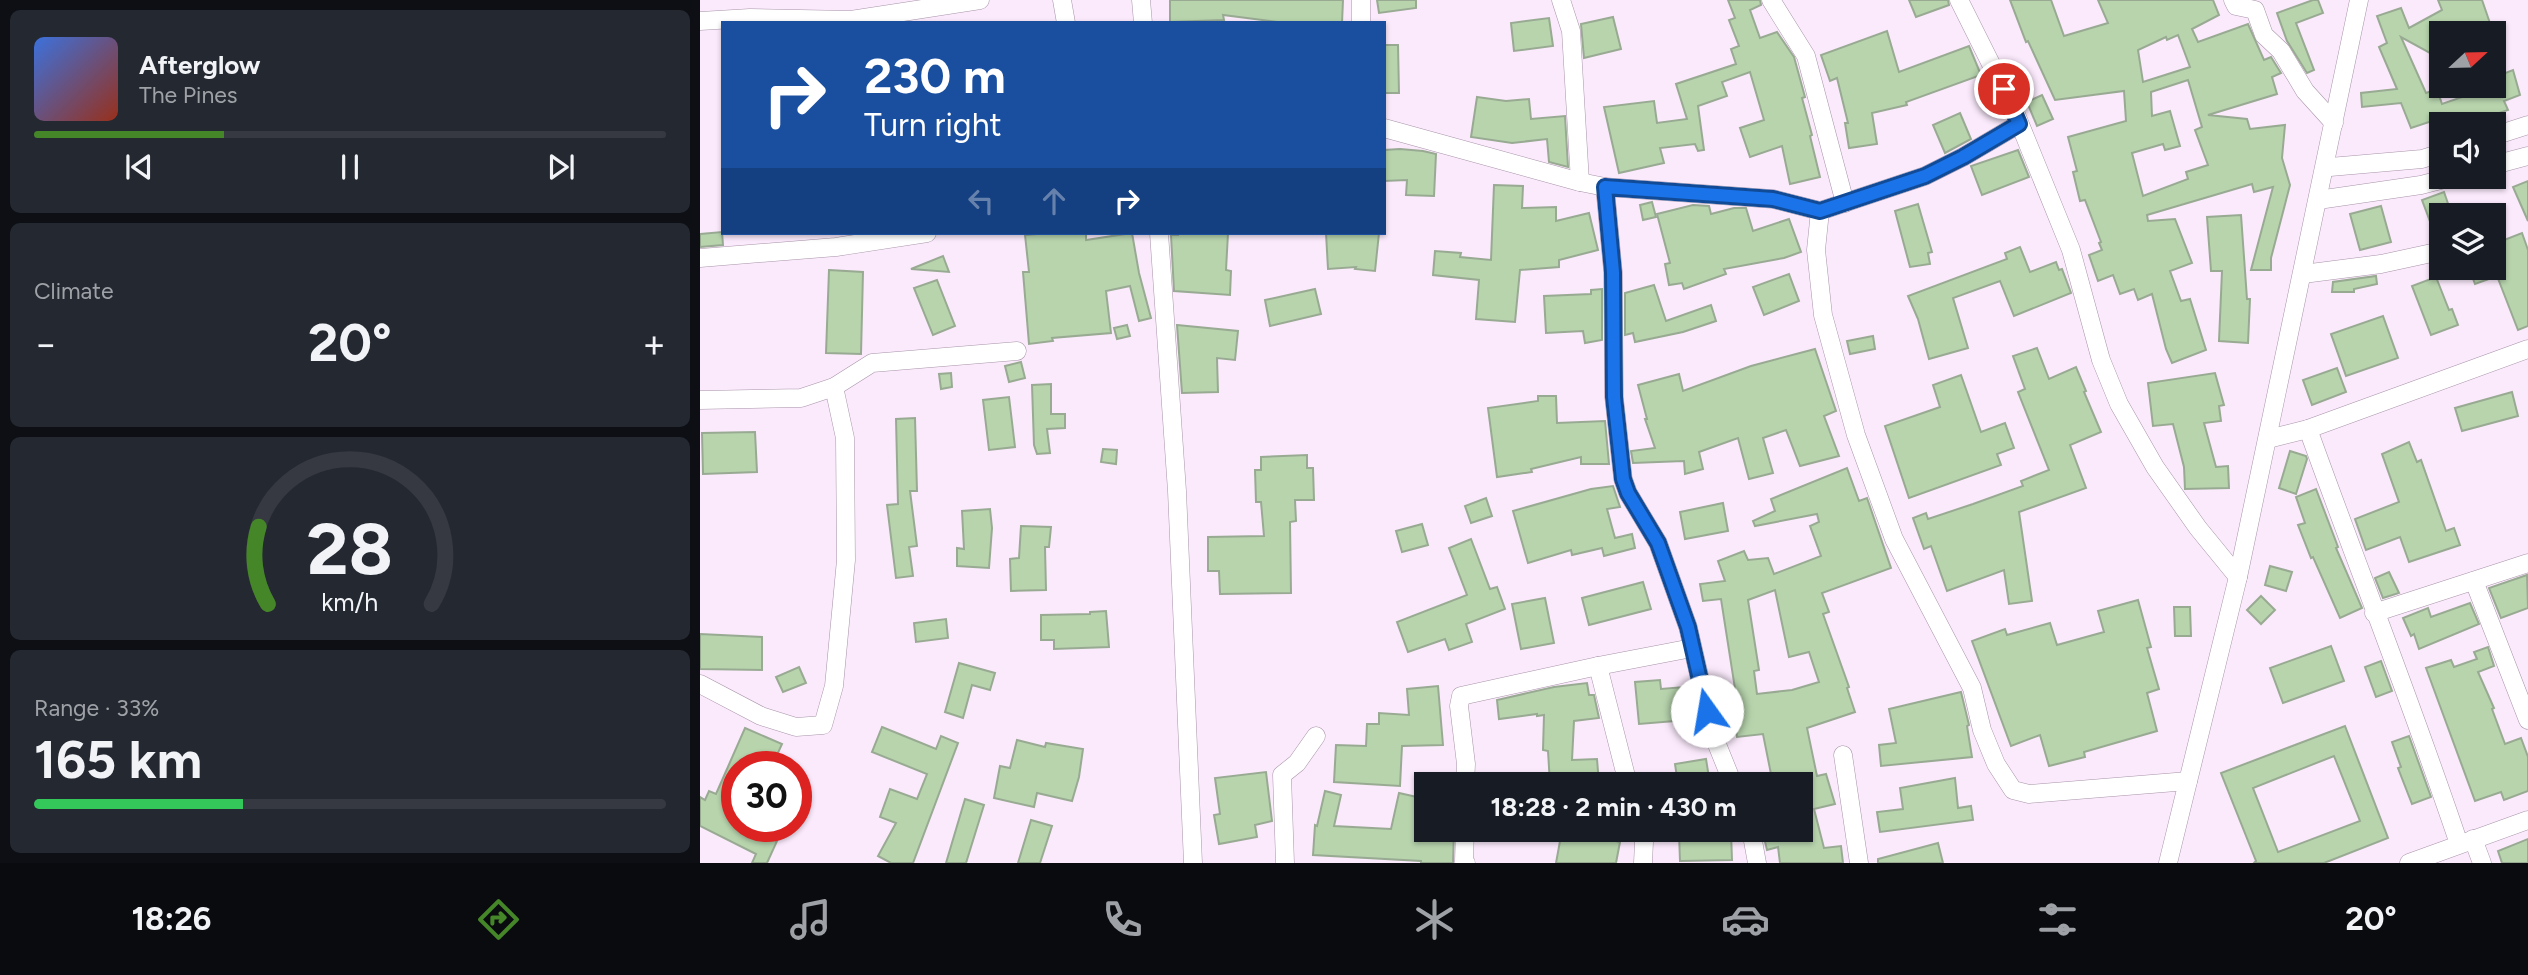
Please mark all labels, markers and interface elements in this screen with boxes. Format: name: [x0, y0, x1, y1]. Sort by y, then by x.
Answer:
north arrow: [2429, 21, 2506, 98]
map controls: [2429, 21, 2506, 280]
text: 230 m: [864, 46, 1006, 105]
text: Afterglow: [139, 49, 261, 81]
icon: right: [749, 49, 840, 140]
pin: [1974, 59, 2034, 119]
icon: arrive: [1985, 70, 2023, 108]
text: The Pines: [139, 81, 238, 109]
text: Turn right: [864, 106, 1002, 144]
button: sound: [2429, 112, 2506, 189]
icon: previous: [120, 148, 158, 186]
icon: pause: [331, 148, 369, 186]
icon: next: [542, 148, 580, 186]
icon: left: [962, 182, 1000, 220]
icon: ahead: [1035, 182, 1073, 220]
icon: right: [1108, 182, 1146, 220]
button: layers: [2429, 203, 2506, 280]
text: Climate: [34, 277, 113, 305]
text: 20°: [308, 312, 392, 374]
text: −: [34, 321, 58, 367]
text: +: [642, 321, 666, 367]
text: 28: [307, 506, 393, 593]
text: km/h: [321, 587, 379, 617]
position arrow: [1670, 674, 1744, 748]
text: Range · 33%: [34, 694, 159, 722]
text: 165 km: [34, 729, 202, 791]
speed limit sign: 30: [721, 751, 812, 842]
text: 18:28 · 2 min · 430 m: [1490, 791, 1737, 823]
icon: directions: [474, 895, 523, 944]
icon: music: [786, 895, 835, 944]
icon: phone: [1098, 895, 1147, 944]
icon: climate: [1410, 895, 1459, 944]
icon: car: [1721, 895, 1770, 944]
icon: filters: [2033, 895, 2082, 944]
text: 18:26: [131, 900, 211, 938]
text: 20°: [2345, 900, 2397, 938]

